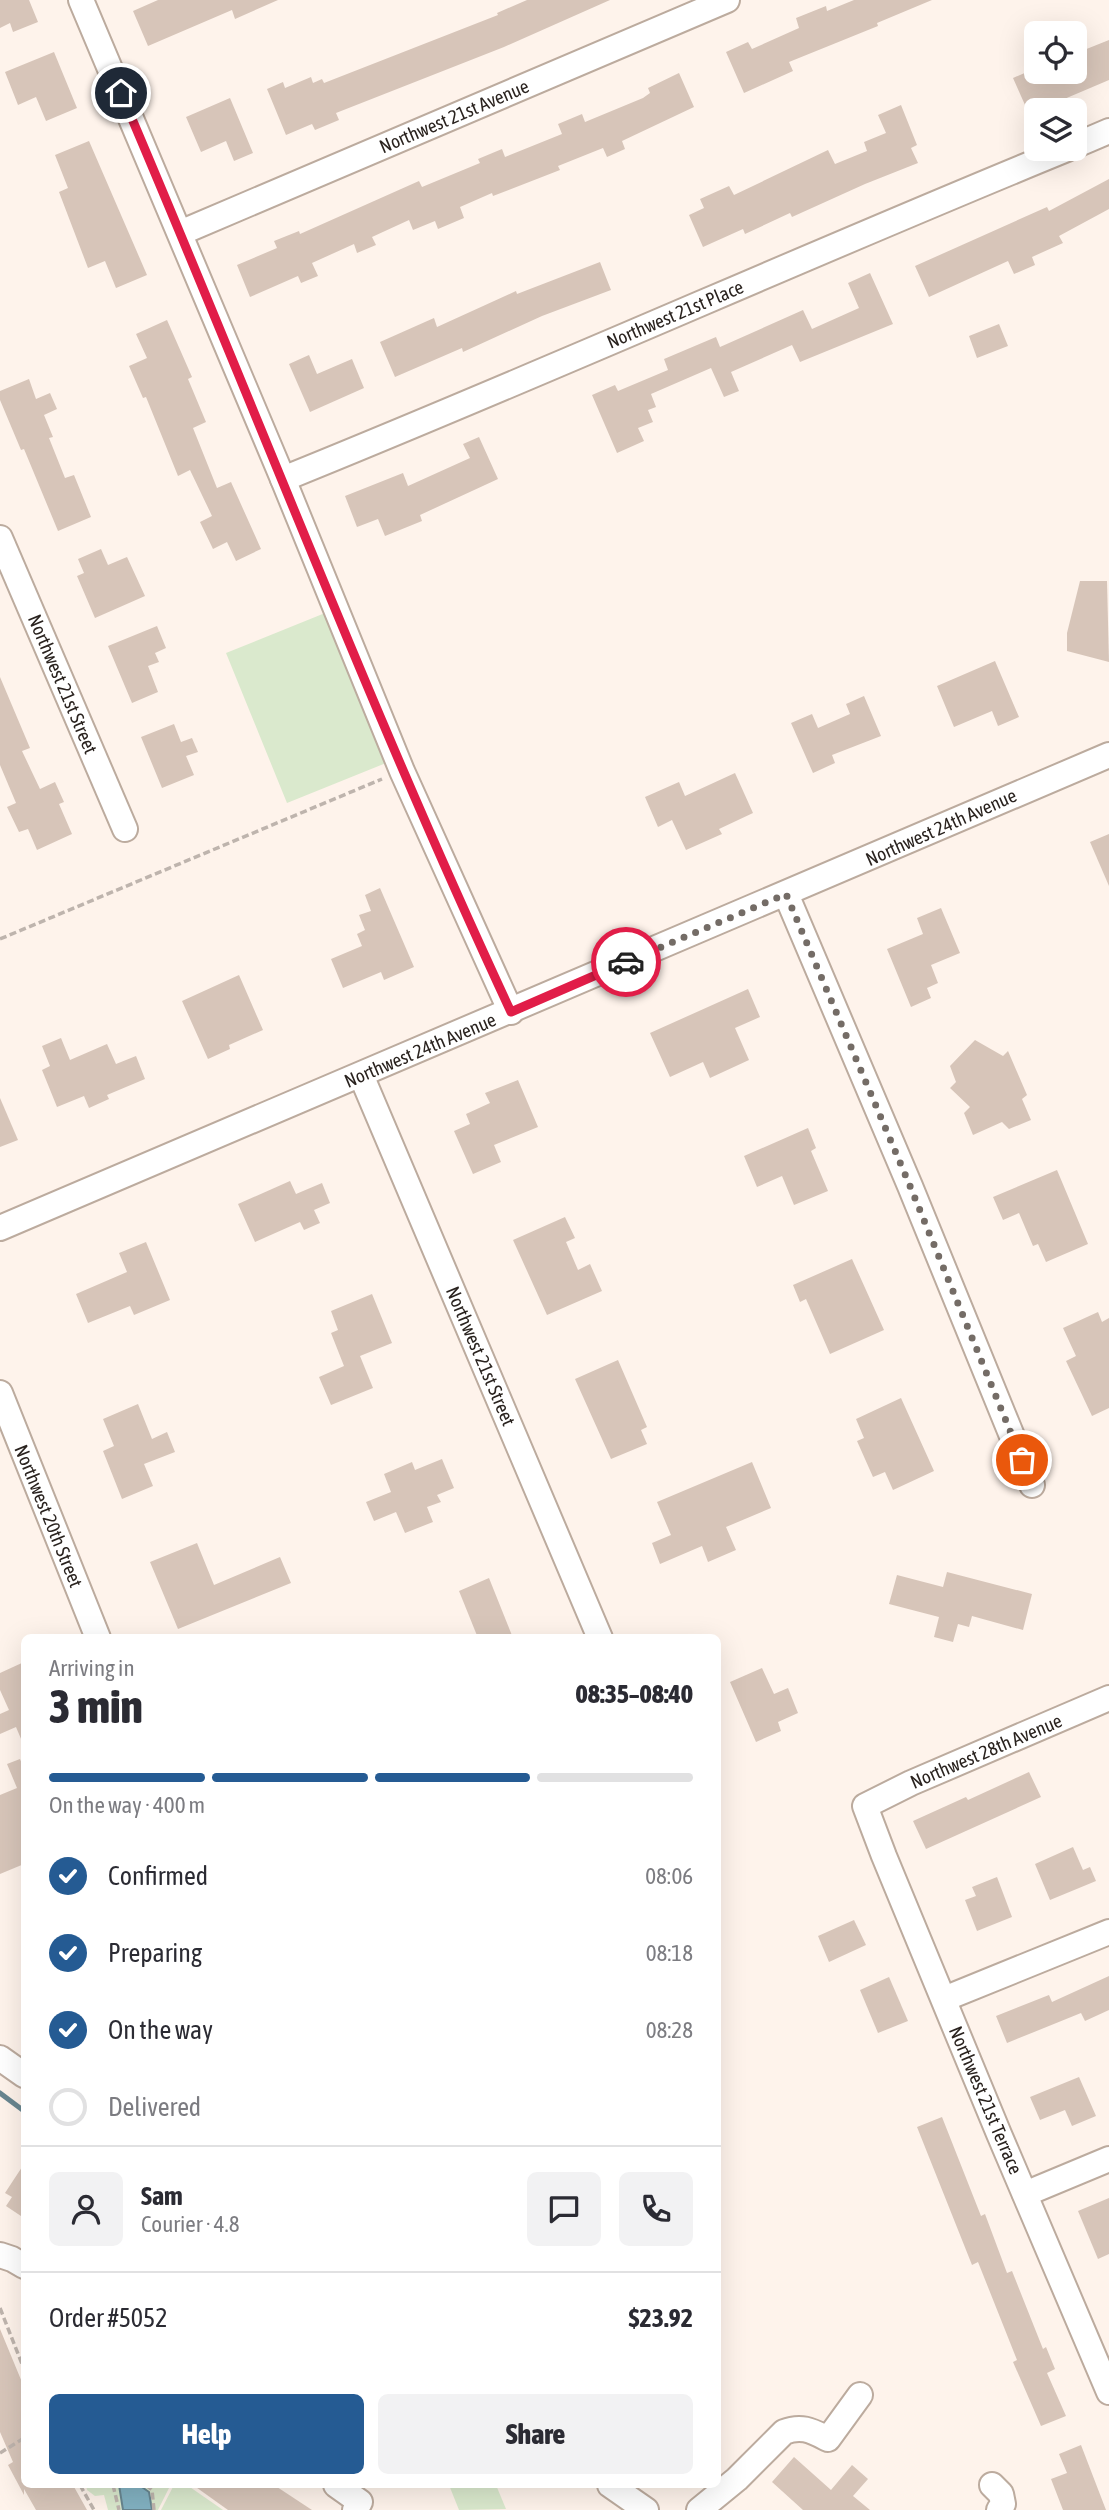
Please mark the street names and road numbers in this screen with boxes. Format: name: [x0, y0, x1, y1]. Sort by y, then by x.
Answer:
street label: Northwest 21st Avenue: [376, 75, 532, 157]
street label: Northwest 21st Place: [603, 275, 747, 353]
street label: Northwest 21st Street: [24, 611, 102, 757]
street label: Northwest 24th Avenue: [862, 784, 1020, 870]
street label: Northwest 24th Avenue: [341, 1008, 499, 1092]
street label: Northwest 21st Street: [442, 1283, 520, 1429]
street label: Northwest 20th Street: [10, 1442, 88, 1590]
street label: Northwest 28th Avenue: [907, 1709, 1065, 1793]
street label: Northwest 21st Terrace: [945, 2023, 1027, 2177]

